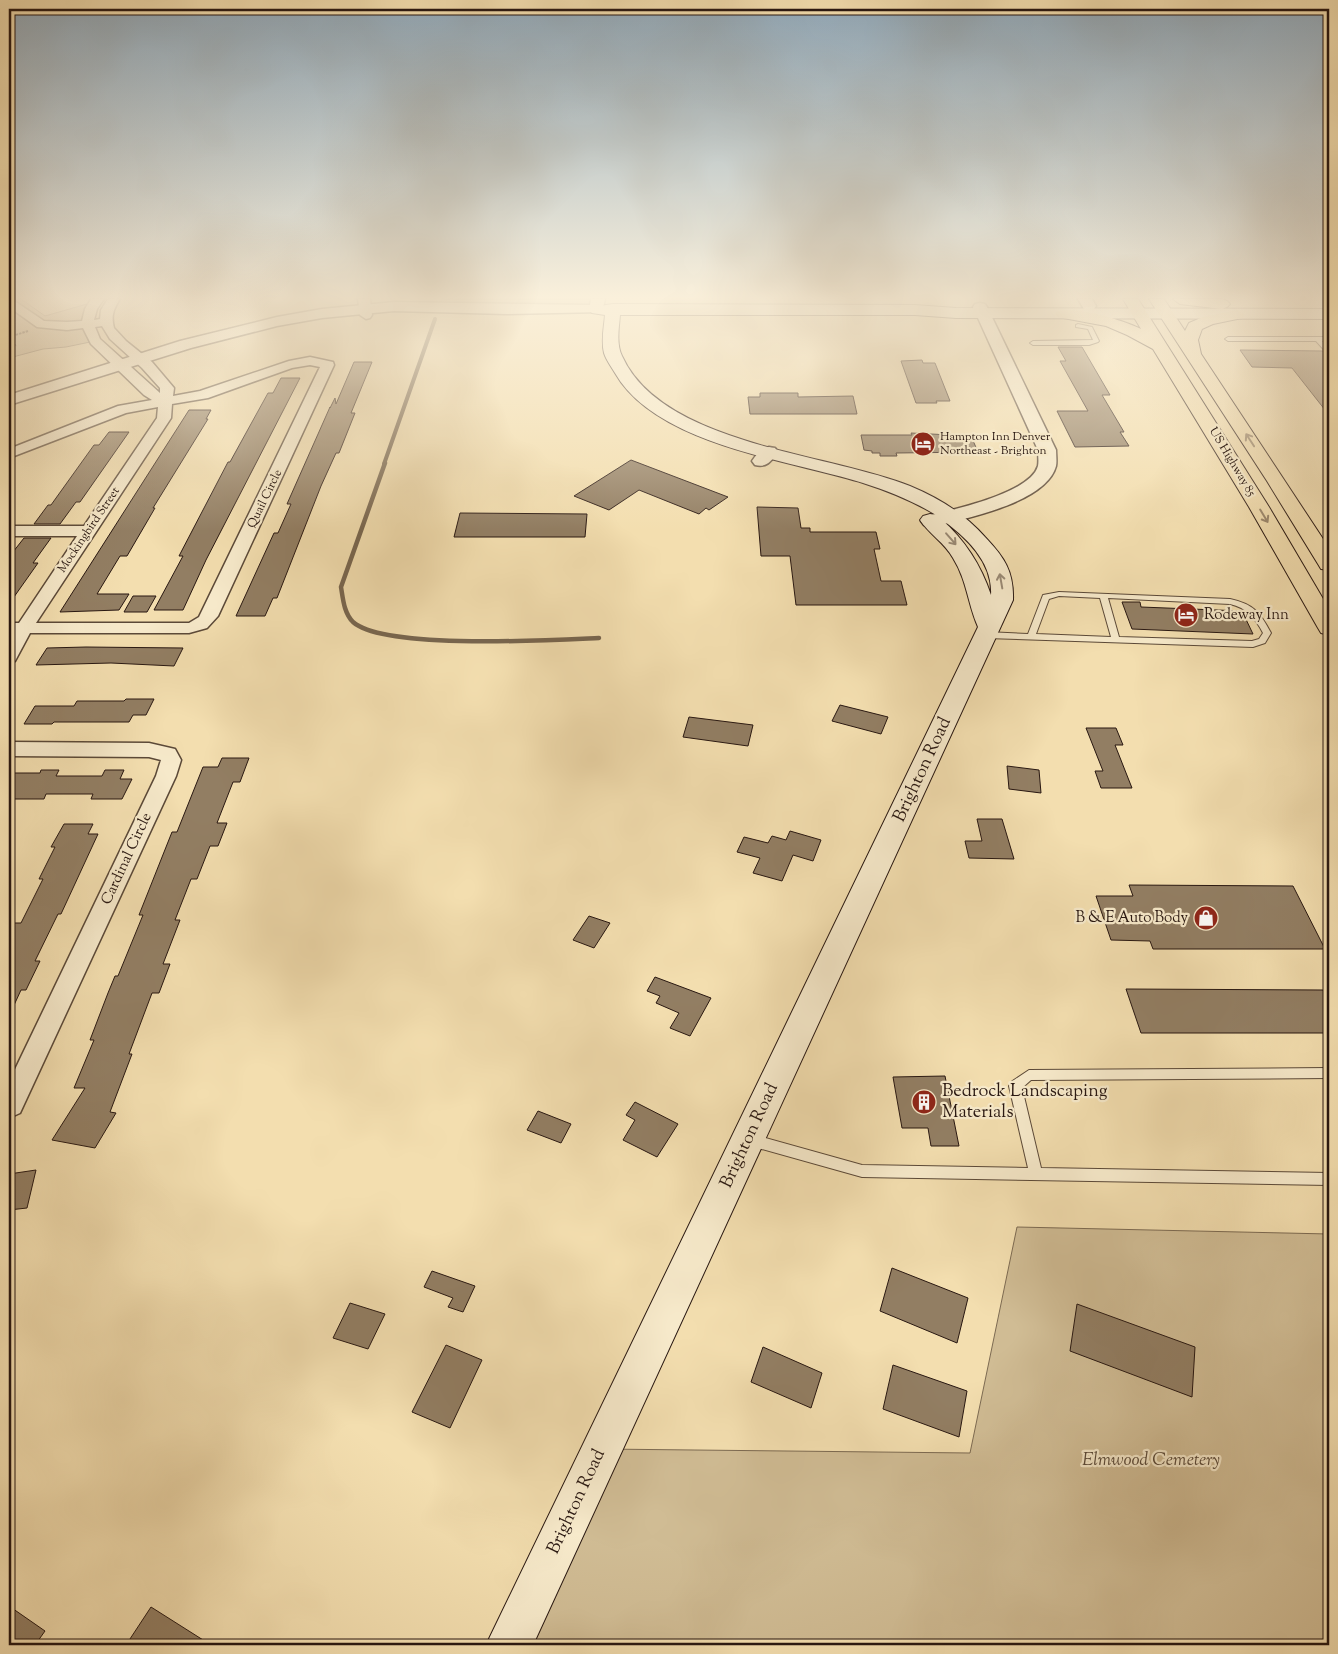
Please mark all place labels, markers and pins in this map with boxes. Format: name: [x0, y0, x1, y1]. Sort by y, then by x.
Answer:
place label: Hampton Inn Denver Northeast - Brighton: [940, 428, 1051, 460]
hotel icon: Hampton Inn Denver Northeast - Brighton: [910, 431, 936, 457]
hotel icon: Rodeway Inn: [1173, 602, 1199, 628]
place label: Rodeway Inn: [1204, 605, 1289, 626]
shop icon: B & E Auto Body: [1193, 905, 1219, 931]
place label: B & E Auto Body: [1075, 908, 1189, 929]
place label: Bedrock Landscaping Materials: [942, 1079, 1108, 1126]
building icon: Bedrock Landscaping Materials: [911, 1089, 937, 1115]

